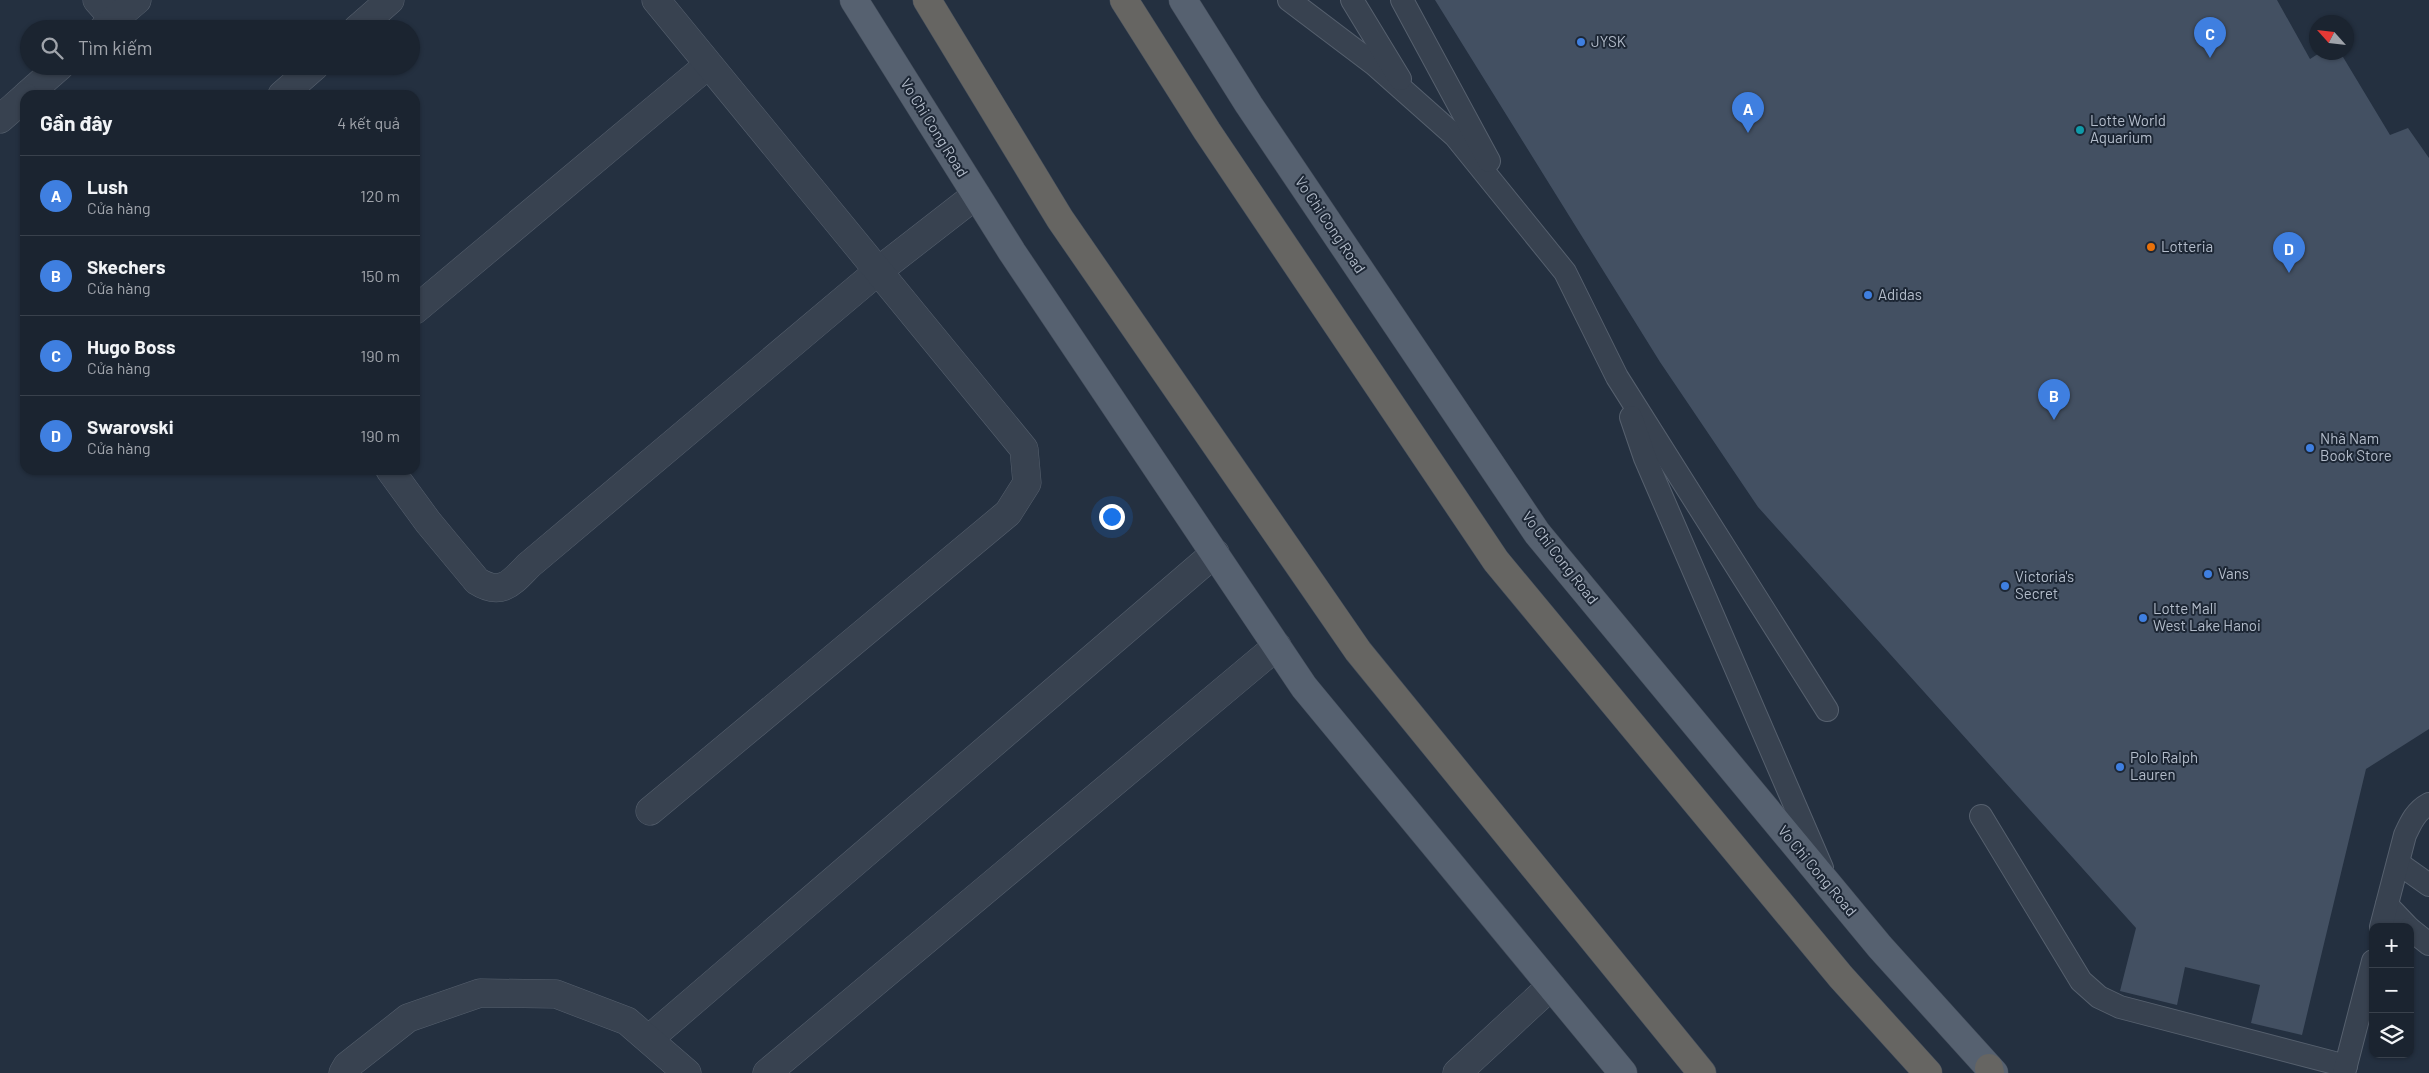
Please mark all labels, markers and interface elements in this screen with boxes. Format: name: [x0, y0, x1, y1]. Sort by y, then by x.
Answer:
north arrow: [2309, 15, 2354, 60]
pin: C: [2194, 17, 2226, 58]
search box: [20, 20, 420, 75]
place label: JYSK: [1591, 32, 1626, 50]
icon: search: [38, 34, 66, 62]
text: Tìm kiếm: [78, 36, 153, 59]
marker: JYSK: [1575, 36, 1587, 48]
street label: Vo Chi Cong Road: [897, 75, 972, 180]
pin: A: [1732, 92, 1764, 133]
text: Gần đây: [40, 110, 113, 135]
place label: Lotte World Aquarium: [2090, 111, 2166, 146]
text: 4 kết quả: [337, 113, 400, 132]
marker: Lotte World Aquarium: [2074, 124, 2086, 136]
street label: Vo Chi Cong Road: [1292, 173, 1370, 276]
text: Lush: [87, 175, 128, 198]
text: A: [51, 186, 61, 205]
text: 120 m: [360, 186, 400, 205]
text: Cửa hàng: [87, 198, 151, 217]
pin: D: [2273, 232, 2305, 273]
place label: Lotteria: [2161, 237, 2213, 255]
marker: Lotteria: [2145, 241, 2157, 253]
text: Skechers: [87, 255, 166, 278]
text: B: [51, 266, 61, 285]
text: 150 m: [361, 266, 400, 285]
text: Cửa hàng: [87, 278, 151, 297]
place label: Adidas: [1878, 285, 1922, 303]
marker: Adidas: [1862, 289, 1874, 301]
text: Hugo Boss: [87, 335, 176, 358]
text: C: [51, 346, 61, 365]
text: 190 m: [361, 346, 400, 365]
text: Cửa hàng: [87, 358, 151, 377]
pin: B: [2038, 379, 2070, 420]
text: Swarovski: [87, 415, 174, 438]
text: D: [51, 426, 61, 445]
text: 190 m: [361, 426, 400, 445]
place label: Nhã Nam Book Store: [2320, 429, 2392, 464]
text: Cửa hàng: [87, 438, 151, 457]
marker: Nhã Nam Book Store: [2304, 442, 2316, 454]
your location: [1099, 504, 1125, 530]
street label: Vo Chi Cong Road: [1519, 507, 1603, 607]
place label: Vans: [2218, 564, 2249, 582]
place label: Victoria's Secret: [2015, 567, 2074, 602]
marker: Vans: [2202, 568, 2214, 580]
marker: Victoria's Secret: [1999, 580, 2011, 592]
place label: Lotte Mall West Lake Hanoi: [2153, 599, 2261, 634]
marker: Lotte Mall West Lake Hanoi: [2137, 612, 2149, 624]
place label: Polo Ralph Lauren: [2130, 748, 2198, 783]
marker: Polo Ralph Lauren: [2114, 761, 2126, 773]
street label: Vo Chi Cong Road: [1775, 821, 1861, 919]
map controls: [2369, 923, 2414, 1058]
button: +: [2369, 923, 2414, 968]
button: −: [2369, 968, 2414, 1013]
button: layers: [2369, 1013, 2414, 1058]

